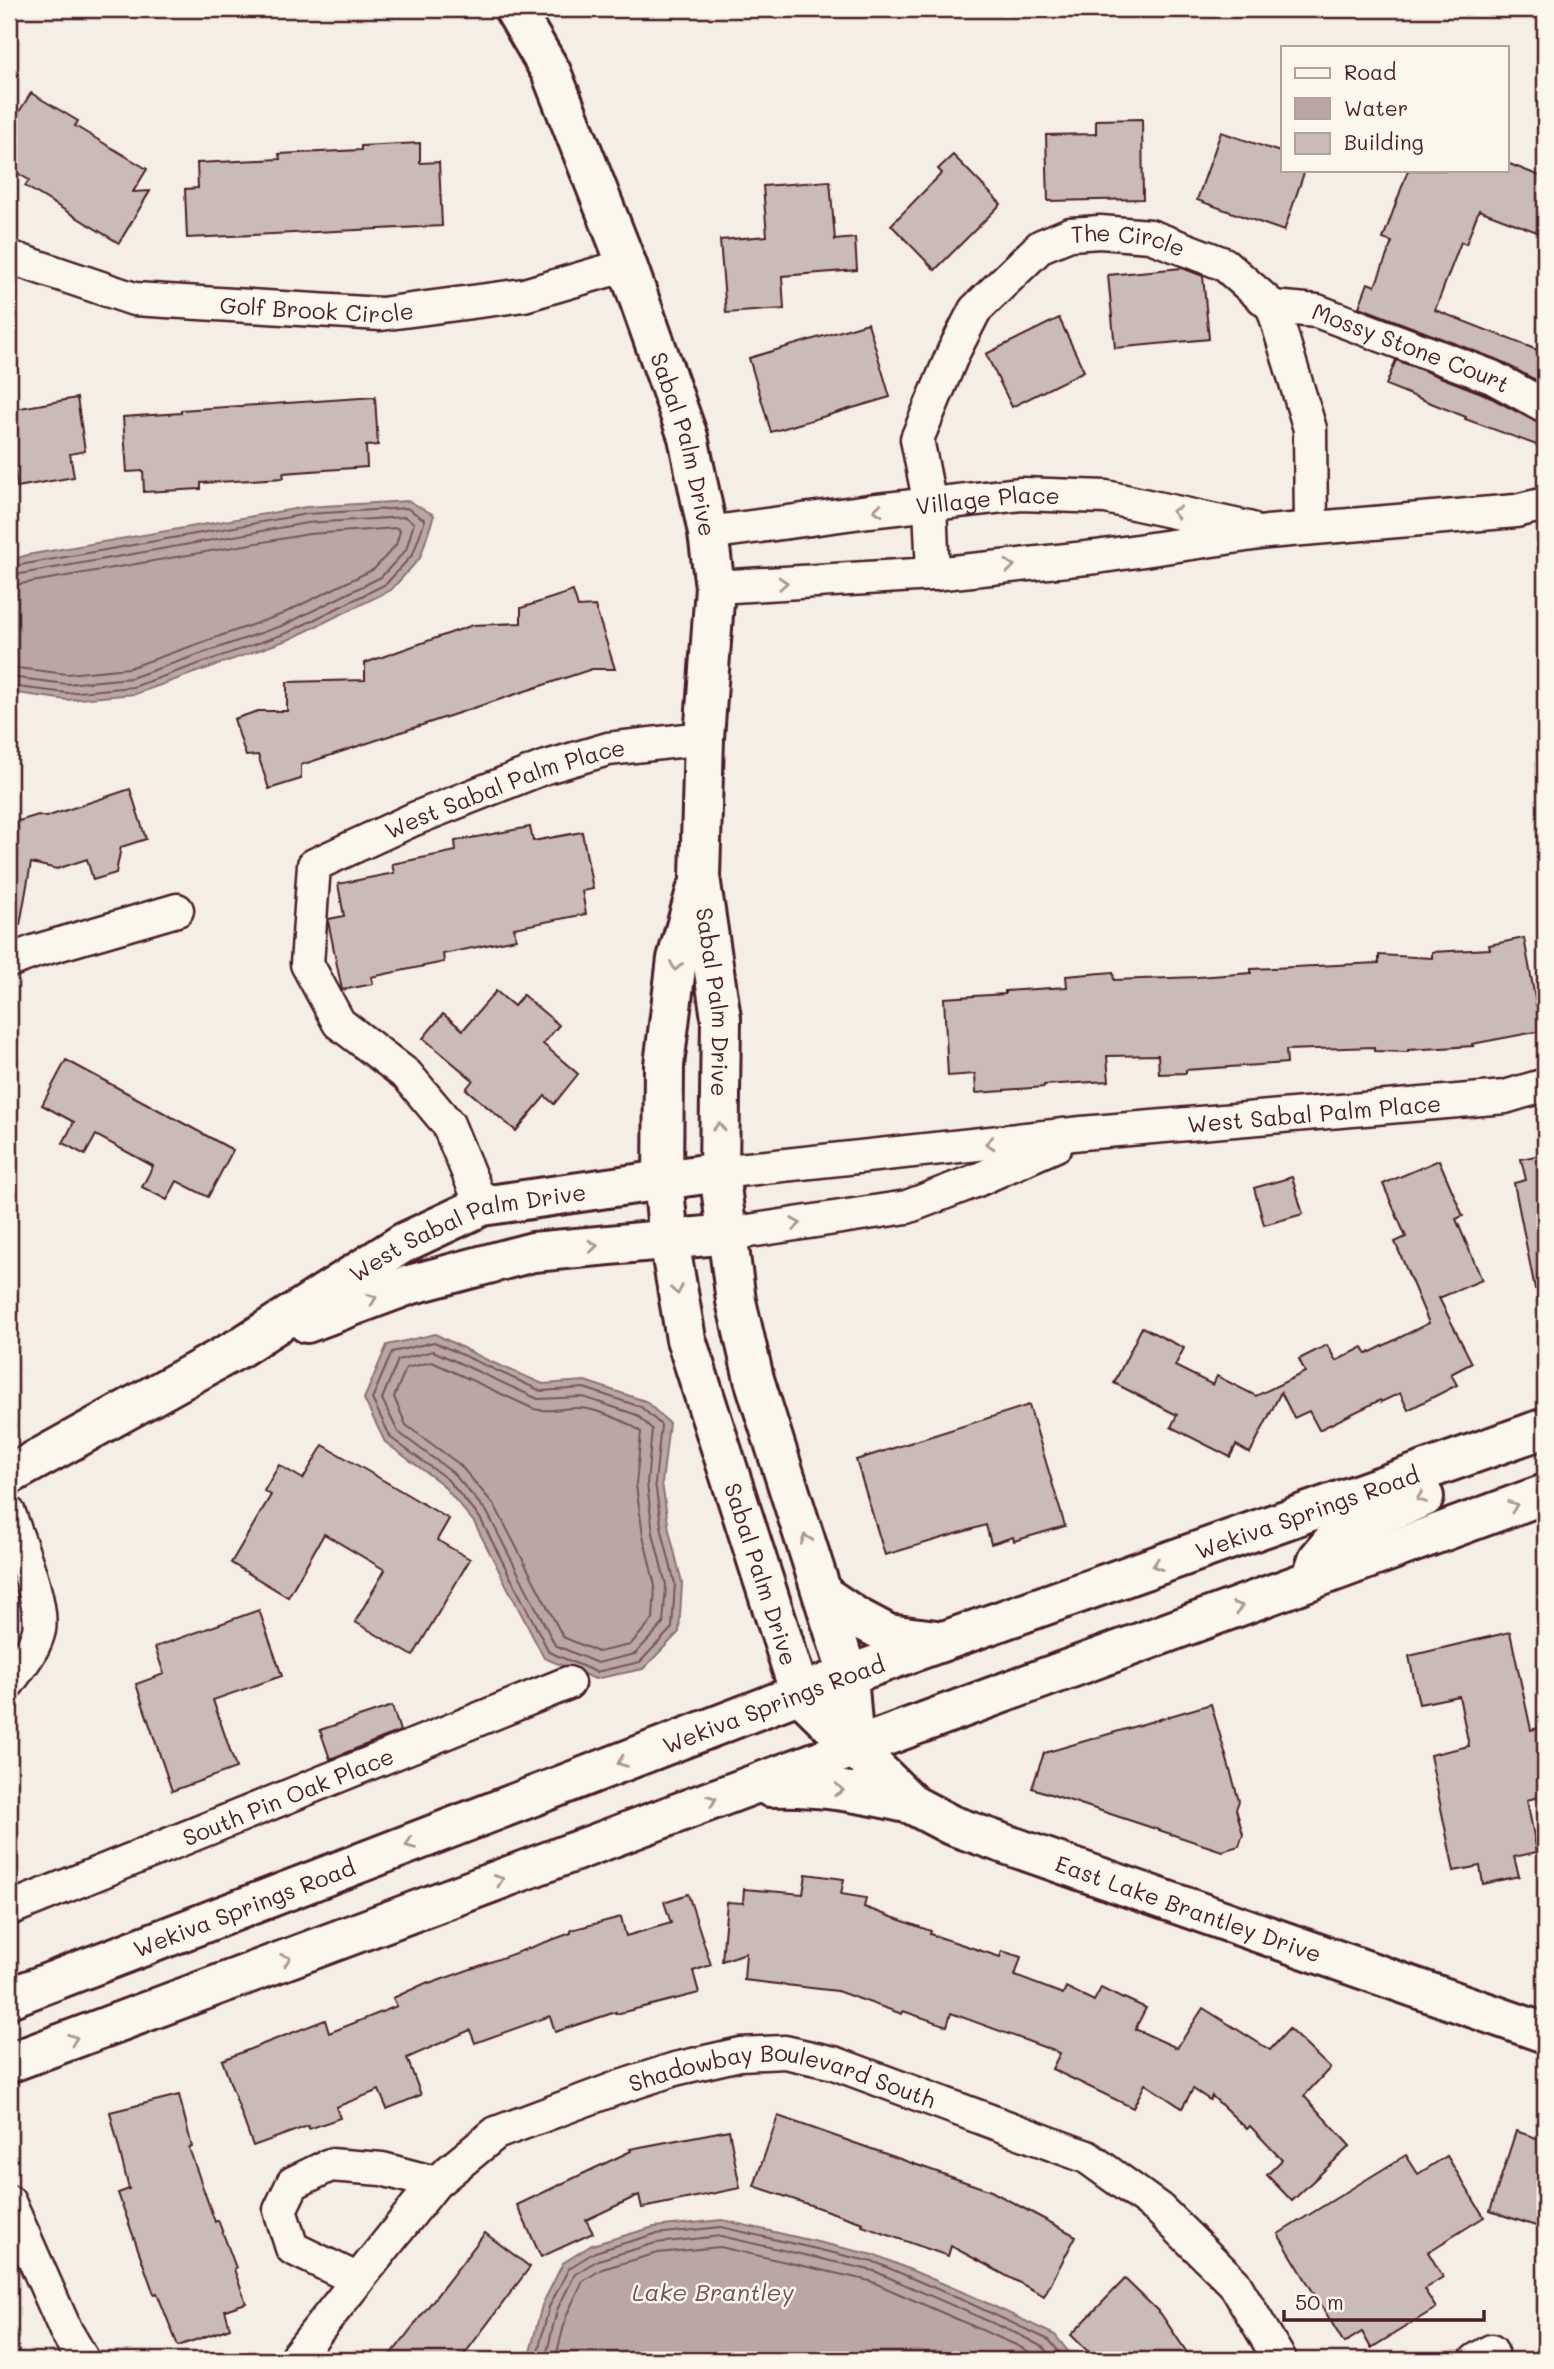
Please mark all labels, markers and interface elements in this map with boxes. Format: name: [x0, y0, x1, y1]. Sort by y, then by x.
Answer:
legend: [1281, 46, 1508, 172]
text: Road: [1344, 58, 1396, 85]
text: Water: [1344, 94, 1408, 121]
text: Building: [1344, 128, 1424, 155]
street label: The Circle: [1070, 217, 1190, 263]
street label: Golf Brook Circle: [219, 289, 415, 329]
street label: Mossy Stone Court: [1308, 296, 1515, 399]
street label: Sabal Palm Drive: [644, 348, 723, 539]
street label: Village Place: [914, 479, 1060, 521]
one-way arrow: [872, 503, 884, 518]
one-way arrow: [1170, 506, 1182, 521]
one-way arrow: [1004, 559, 1016, 574]
one-way arrow: [778, 576, 789, 591]
street label: West Sabal Palm Place: [380, 732, 627, 846]
street label: Sabal Palm Drive: [690, 905, 736, 1097]
one-way arrow: [669, 960, 684, 972]
street label: West Sabal Palm Place: [1186, 1088, 1442, 1139]
one-way arrow: [712, 1121, 727, 1132]
one-way arrow: [984, 1135, 996, 1150]
street label: West Sabal Palm Drive: [343, 1176, 588, 1289]
one-way arrow: [790, 1217, 802, 1232]
one-way arrow: [587, 1239, 598, 1254]
one-way arrow: [669, 1284, 684, 1296]
one-way arrow: [366, 1293, 378, 1307]
street label: Wekiva Springs Road: [1191, 1459, 1423, 1566]
street label: Sabal Palm Drive: [718, 1479, 805, 1669]
one-way arrow: [1415, 1490, 1427, 1504]
one-way arrow: [1506, 1500, 1518, 1514]
one-way arrow: [800, 1534, 815, 1546]
one-way arrow: [1152, 1557, 1164, 1571]
one-way arrow: [1232, 1601, 1244, 1615]
street label: Wekiva Springs Road: [658, 1648, 888, 1760]
street label: South Pin Oak Place: [178, 1740, 398, 1852]
one-way arrow: [617, 1753, 629, 1767]
one-way arrow: [833, 1783, 845, 1798]
one-way arrow: [705, 1794, 718, 1808]
one-way arrow: [404, 1835, 416, 1849]
street label: East Lake Brantley Drive: [1052, 1848, 1326, 1969]
street label: Wekiva Springs Road: [129, 1851, 359, 1964]
one-way arrow: [492, 1874, 504, 1888]
one-way arrow: [279, 1954, 291, 1968]
one-way arrow: [66, 2033, 78, 2047]
street label: Shadowbay Boulevard South: [625, 2037, 940, 2115]
water label: Lake Brantley: [632, 2276, 794, 2307]
scale bar: [1284, 2278, 1484, 2322]
text: 50 m: [1295, 2288, 1344, 2315]

